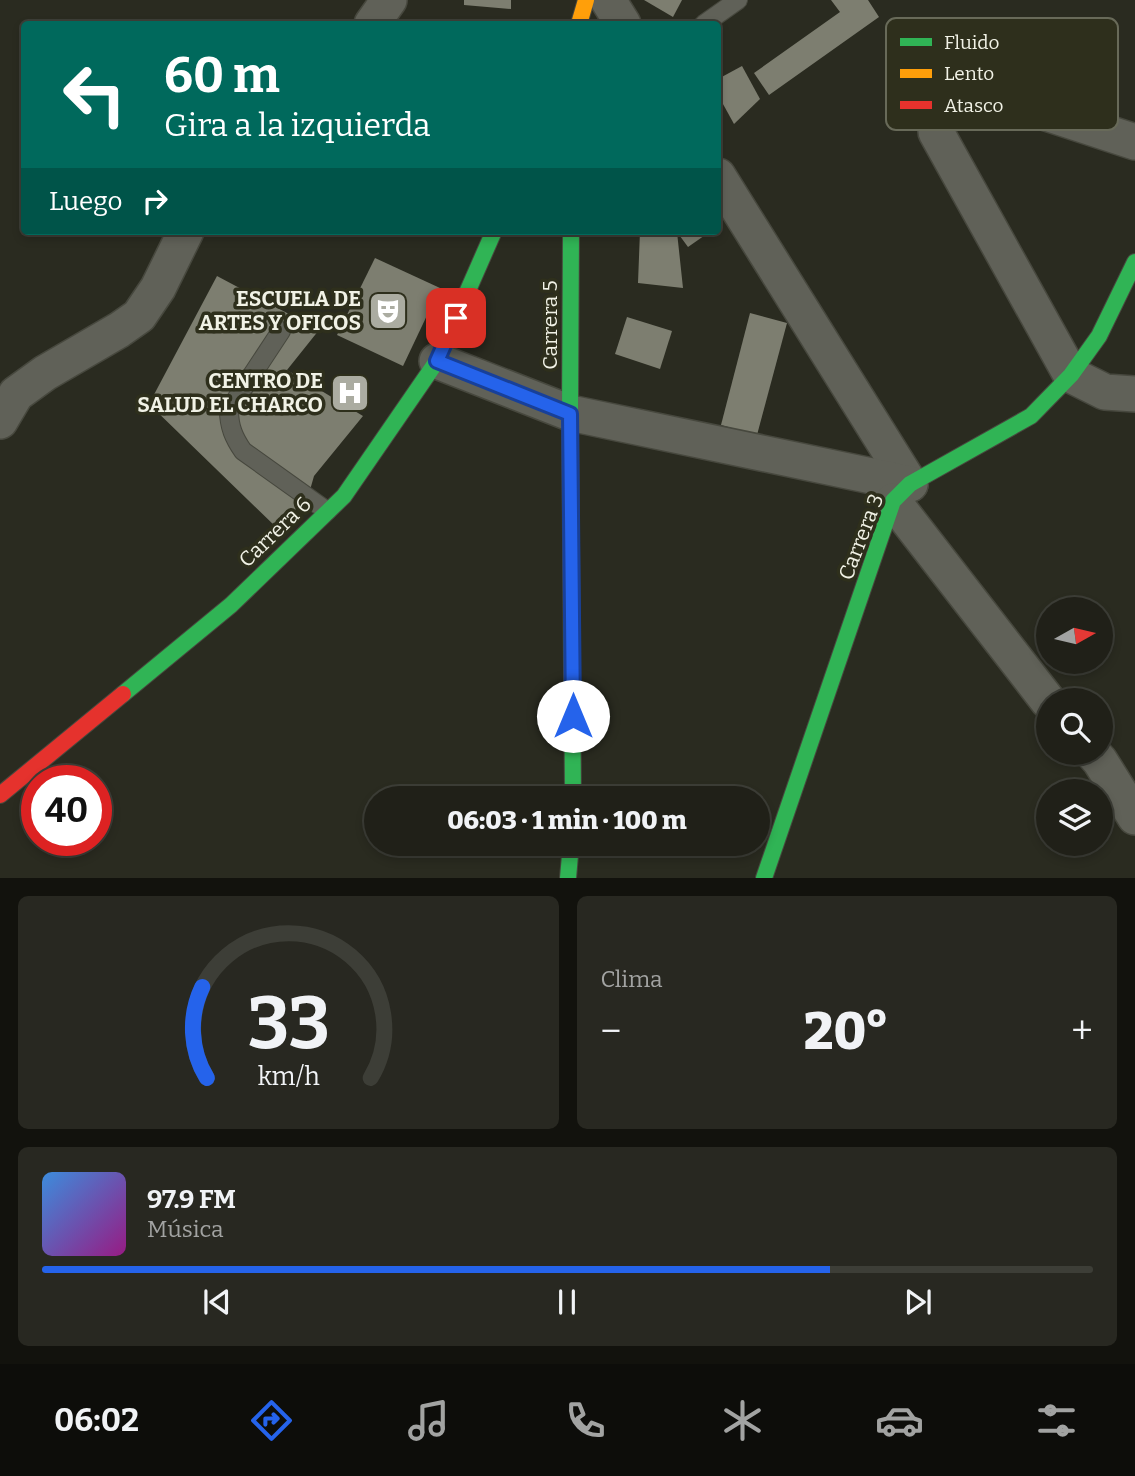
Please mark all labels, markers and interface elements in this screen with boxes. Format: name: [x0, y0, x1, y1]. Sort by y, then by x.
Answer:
legend: [886, 18, 1118, 130]
text: Fluido: [944, 31, 1000, 54]
text: 60 m: [164, 46, 280, 105]
icon: left: [49, 49, 140, 140]
text: Lento: [944, 62, 994, 85]
text: Atasco: [944, 94, 1003, 117]
text: Gira a la izquierda: [164, 106, 431, 144]
icon: right: [136, 182, 174, 220]
text: Luego: [49, 186, 122, 217]
street label: Carrera 5: [537, 280, 563, 370]
place label: ESCUELA DE ARTES Y OFICOS: [199, 286, 361, 336]
pin: [426, 288, 486, 348]
theatre icon: ESCUELA DE ARTES Y OFICOS: [367, 290, 409, 332]
icon: arrive: [437, 299, 475, 337]
place label: CENTRO DE SALUD EL CHARCO: [137, 368, 323, 418]
hospital icon: CENTRO DE SALUD EL CHARCO: [329, 372, 371, 414]
street label: Carrera 3: [833, 490, 889, 584]
street label: Carrera 6: [233, 491, 317, 573]
north arrow: [1036, 597, 1113, 674]
map controls: [1036, 597, 1113, 856]
position arrow: [536, 679, 610, 753]
button: search: [1036, 688, 1113, 765]
speed limit sign: 40: [21, 765, 112, 856]
button: layers: [1036, 779, 1113, 856]
text: 06:03 · 1 min · 100 m: [447, 805, 687, 836]
text: Clima: [601, 965, 663, 993]
text: 33: [247, 981, 330, 1068]
text: 20°: [804, 1000, 889, 1063]
text: −: [601, 1008, 621, 1054]
text: +: [1071, 1008, 1093, 1054]
text: km/h: [257, 1062, 320, 1092]
text: 97.9 FM: [147, 1184, 236, 1215]
text: Música: [147, 1215, 224, 1243]
icon: previous: [198, 1283, 236, 1321]
icon: pause: [548, 1283, 586, 1321]
icon: next: [899, 1283, 937, 1321]
icon: directions: [247, 1396, 296, 1445]
icon: music: [404, 1396, 453, 1445]
icon: phone: [561, 1396, 610, 1445]
icon: climate: [718, 1396, 767, 1445]
icon: car: [875, 1396, 924, 1445]
icon: filters: [1032, 1396, 1081, 1445]
text: 06:02: [54, 1401, 139, 1439]

